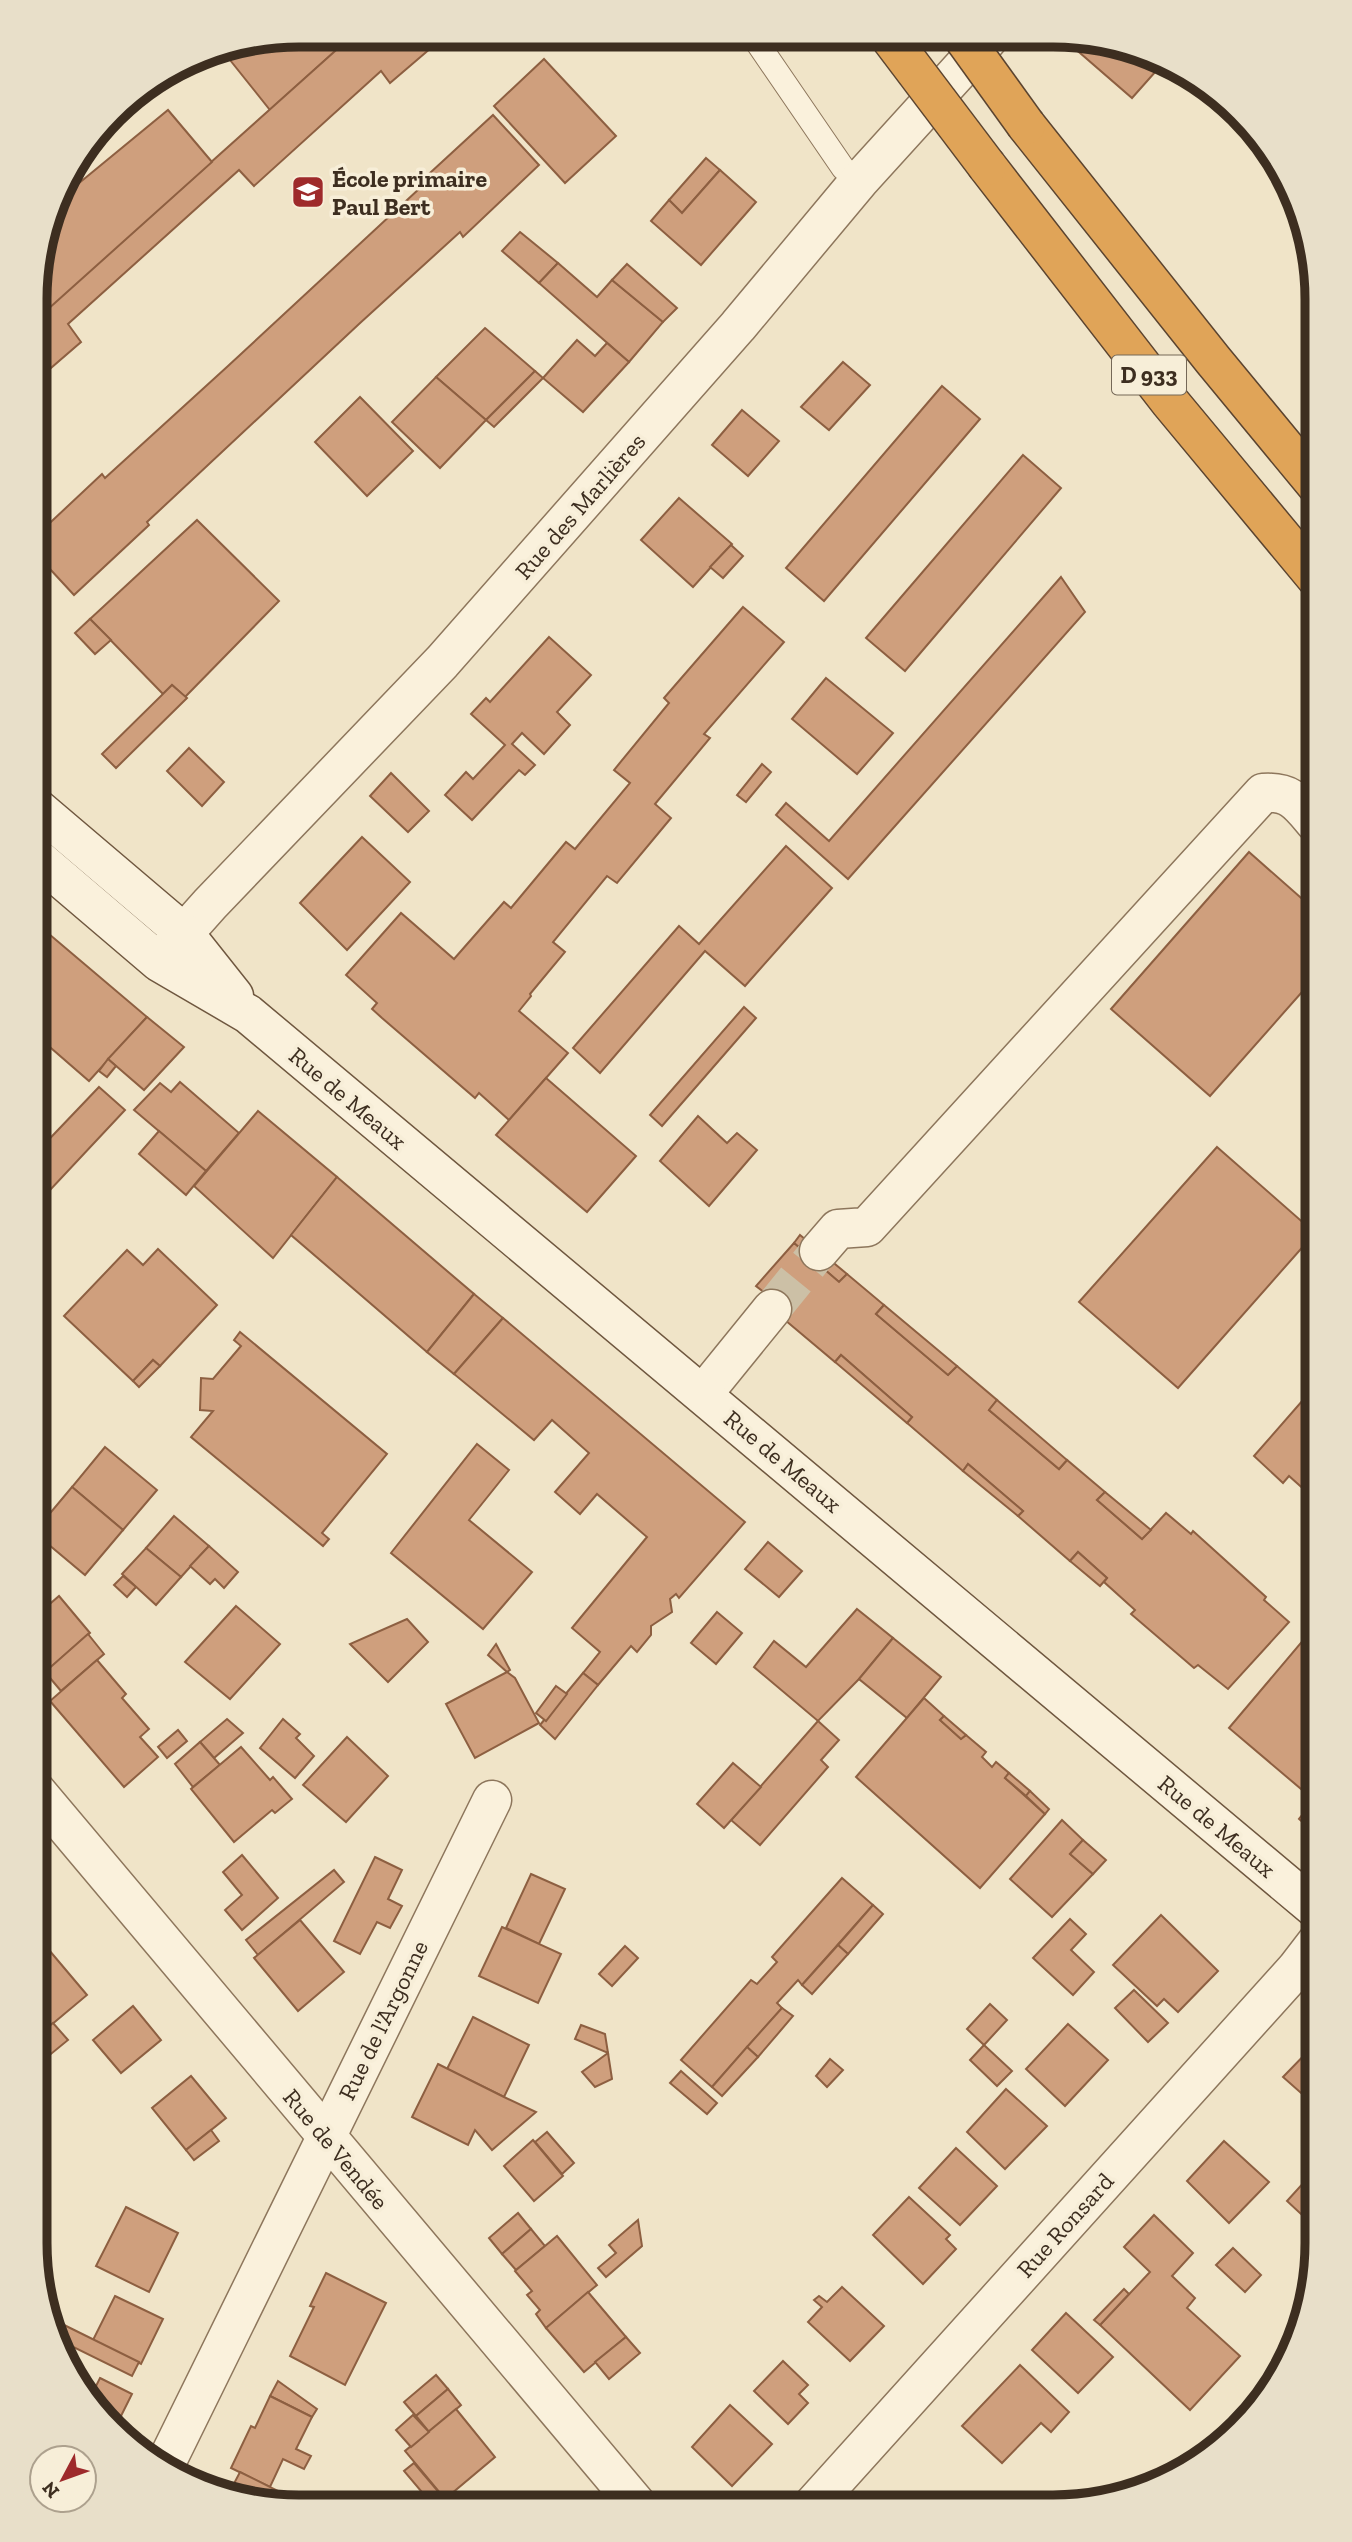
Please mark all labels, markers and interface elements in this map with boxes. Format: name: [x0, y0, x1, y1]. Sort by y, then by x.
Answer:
place label: École primaire Paul Bert: [332, 164, 487, 221]
school or university icon: École primaire Paul Bert: [289, 173, 327, 211]
road number: D 933: [1112, 356, 1186, 394]
street label: Rue des Marlières: [509, 427, 651, 585]
street label: Rue de Meaux: [283, 1041, 413, 1155]
street label: Rue de Meaux: [718, 1404, 848, 1518]
street label: Rue de Meaux: [1152, 1769, 1282, 1883]
street label: Rue de l'Argonne: [332, 1935, 434, 2105]
street label: Rue de Vendée: [277, 2083, 395, 2215]
street label: Rue Ronsard: [1010, 2167, 1120, 2283]
north arrow: [28, 2444, 98, 2514]
text: N: [37, 2477, 64, 2503]

